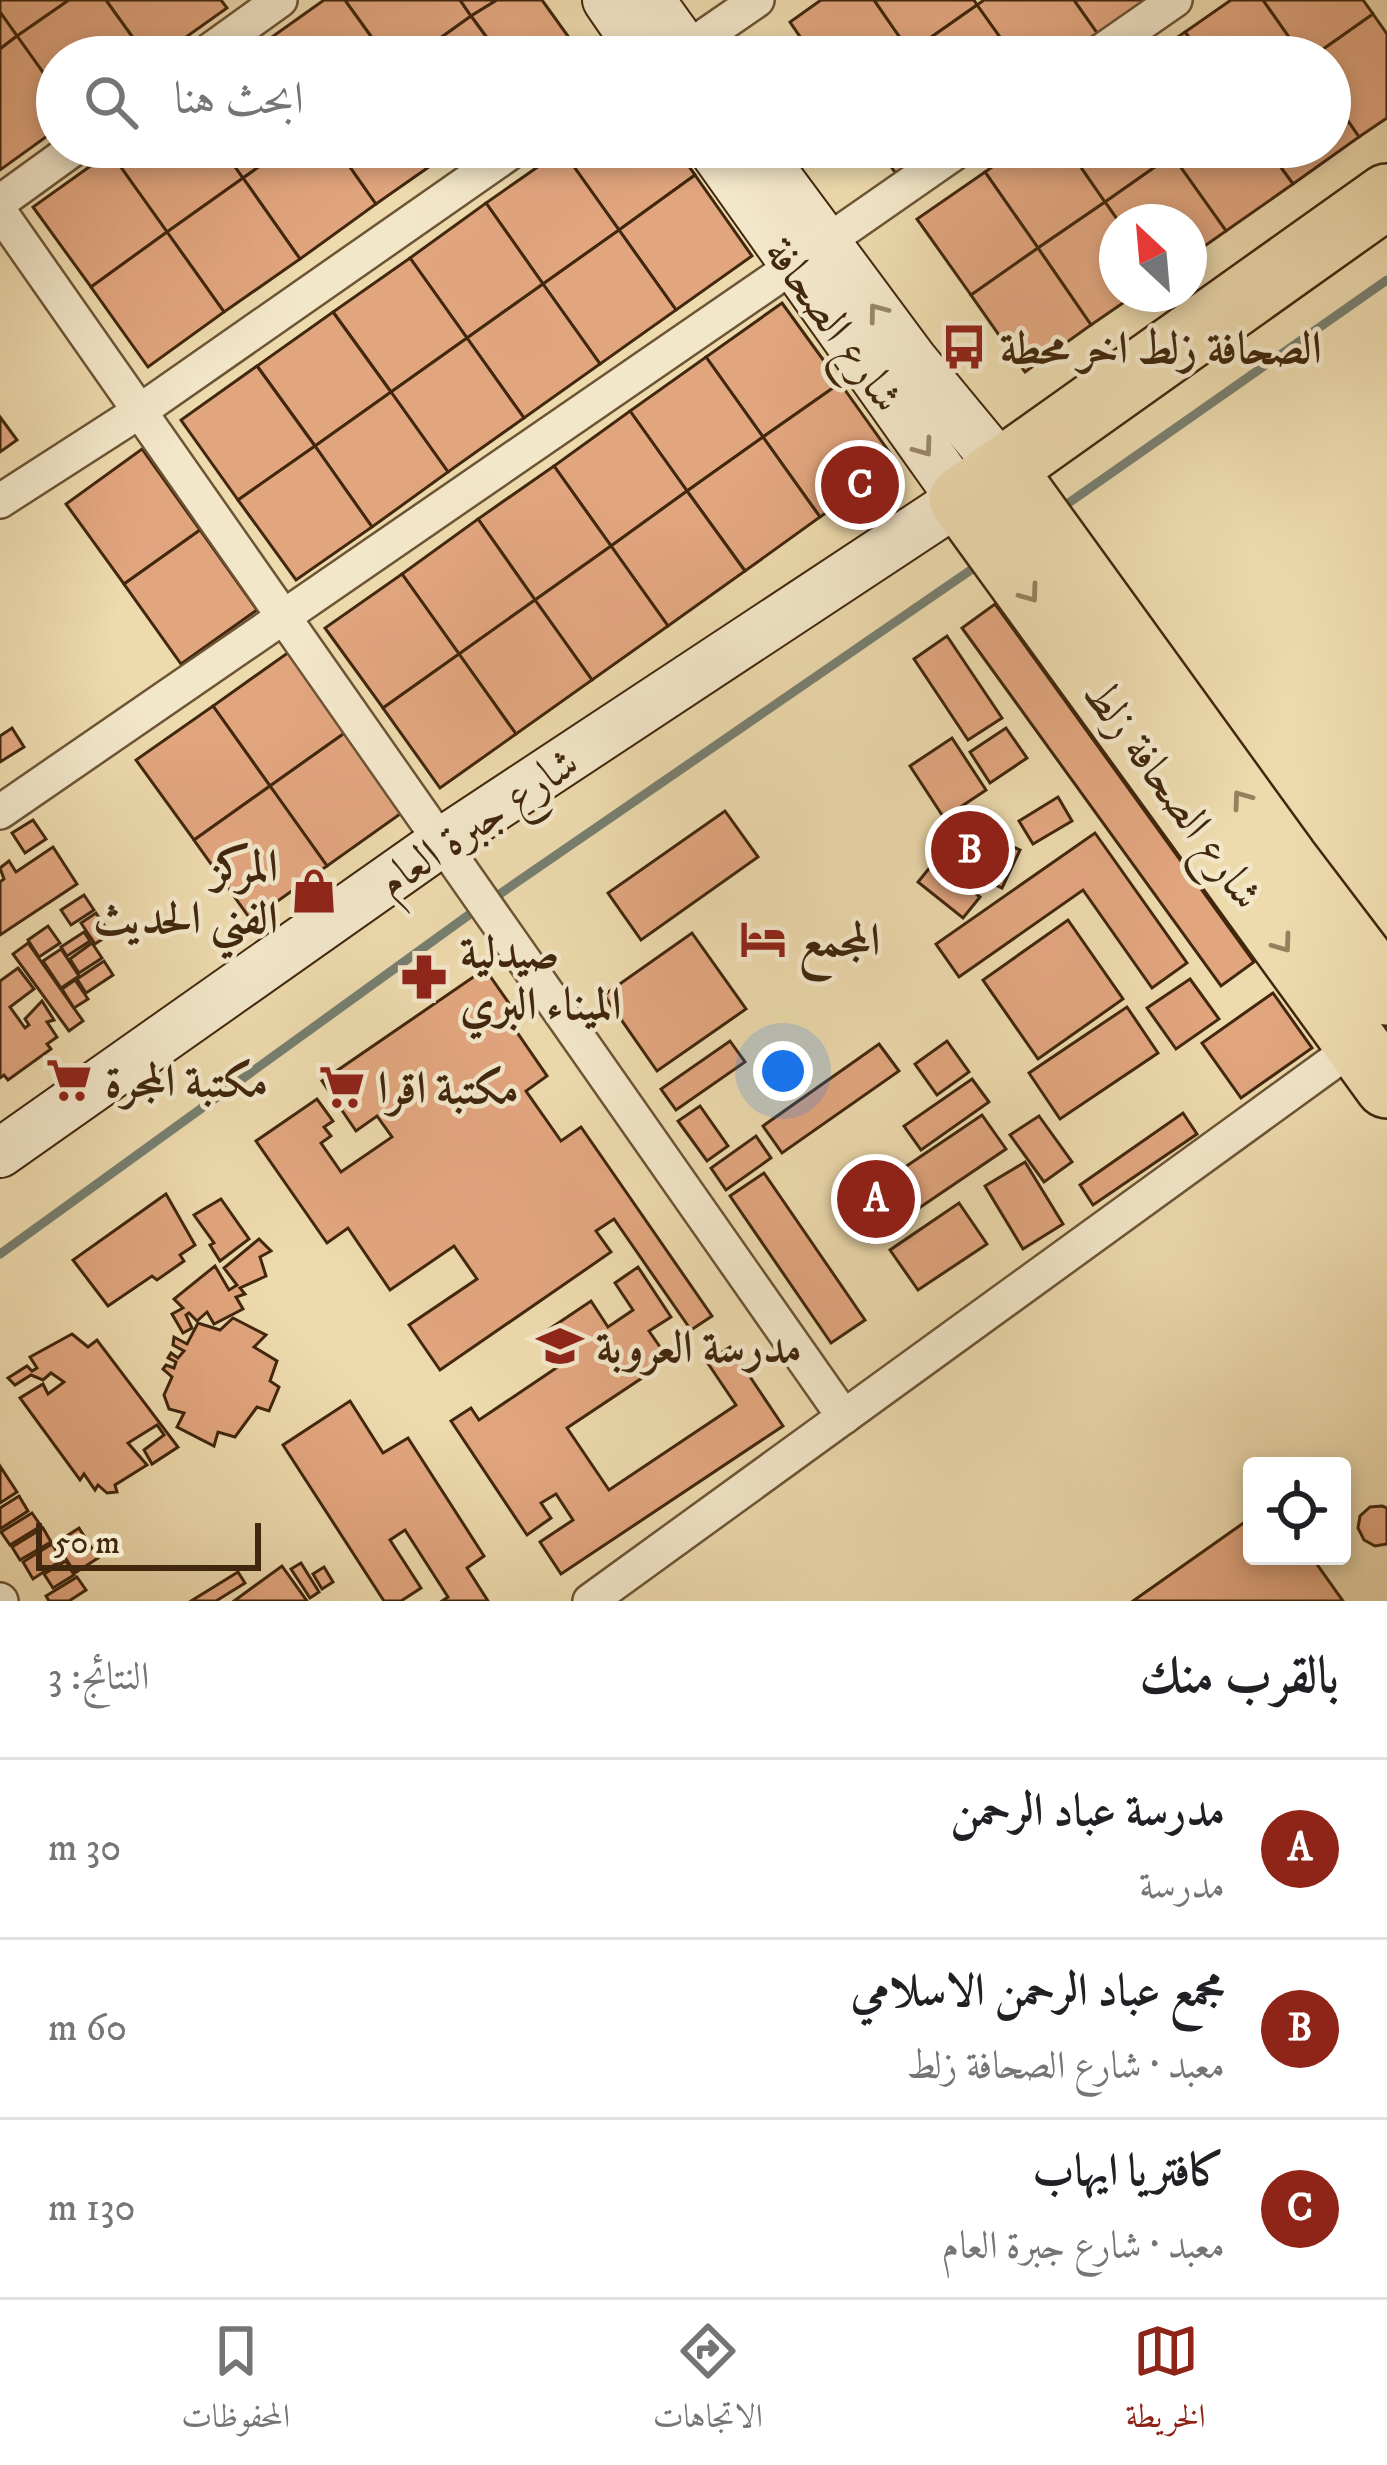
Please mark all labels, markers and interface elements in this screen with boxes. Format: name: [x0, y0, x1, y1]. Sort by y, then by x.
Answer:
search box: [36, 36, 1351, 168]
icon: search: [78, 69, 144, 135]
text: ابحث هنا: [174, 72, 304, 128]
north arrow: [1099, 204, 1207, 312]
street label: شارع الصحافة: [745, 227, 915, 428]
one-way arrow: [870, 304, 892, 326]
bus stop icon: الصحافة زلط اخر محطة: [939, 322, 989, 372]
place label: الصحافة زلط اخر محطة: [1000, 322, 1322, 378]
one-way arrow: [910, 435, 932, 457]
pin: C: [821, 440, 899, 530]
one-way arrow: [1015, 581, 1037, 602]
street label: شارع الصحافة زلط: [1063, 668, 1274, 925]
street label: شارع جبرة العام: [367, 736, 595, 919]
one-way arrow: [1233, 791, 1255, 812]
pin: B: [931, 805, 1009, 895]
place label: المركز الفني الحديث: [94, 840, 278, 960]
shop icon: المركز الفني الحديث: [289, 866, 339, 916]
hotel icon: المجمع: [738, 914, 788, 964]
place label: المجمع: [799, 914, 880, 982]
place label: صيدلية الميناء البري: [460, 926, 622, 1040]
one-way arrow: [1269, 931, 1291, 953]
pharmacy icon: صيدلية الميناء البري: [399, 952, 449, 1002]
your location: [753, 1041, 813, 1101]
supermarket icon: مكتبة المجرة: [44, 1055, 94, 1105]
place label: مكتبة المجرة: [105, 1055, 268, 1111]
supermarket icon: مكتبة اقرا: [317, 1062, 367, 1112]
place label: مكتبة اقرا: [378, 1062, 519, 1118]
pin: A: [837, 1154, 915, 1244]
school or university icon: مدرسة العروبة: [535, 1321, 585, 1371]
place label: مدرسة العروبة: [596, 1321, 802, 1377]
map controls: [1243, 1457, 1351, 1565]
button: locate: [1243, 1457, 1351, 1565]
scale bar: [36, 1517, 261, 1570]
text: 50 m: [54, 1523, 120, 1564]
text: بالقرب منك: [1140, 1645, 1339, 1709]
text: النتائج: 3: [48, 1653, 150, 1702]
text: مدرسة عباد الرحمن: [950, 1784, 1225, 1840]
text: 30 m: [48, 1824, 121, 1873]
text: A: [1288, 1824, 1312, 1873]
text: مدرسة: [1139, 1862, 1225, 1911]
text: مجمع عباد الرحمن الاسلامي: [851, 1964, 1225, 2020]
text: 60 m: [48, 2004, 127, 2053]
text: B: [1288, 2004, 1312, 2053]
text: معبد · شارع الصحافة زلط: [906, 2042, 1225, 2091]
text: كافتريا ايهاب: [1033, 2144, 1225, 2200]
text: 130 m: [48, 2184, 136, 2233]
text: C: [1287, 2184, 1313, 2233]
text: معبد · شارع جبرة العام: [942, 2222, 1225, 2271]
tab: المحفوظات: [181, 2318, 290, 2448]
tab: الاتجاهات: [653, 2318, 763, 2448]
tab: الخريطة: [1125, 2318, 1206, 2448]

